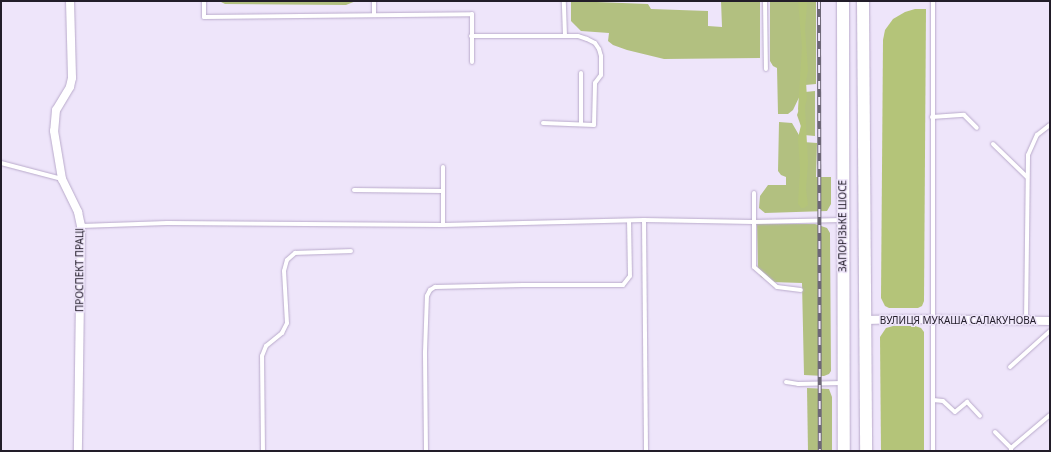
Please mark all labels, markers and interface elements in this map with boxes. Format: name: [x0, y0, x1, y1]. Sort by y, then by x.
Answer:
street label: ЗАПОРІЗЬКЕ ШОСЕ: [837, 180, 849, 272]
street label: ПРОСПЕКТ ПРАЦІ: [74, 228, 86, 312]
street label: ВУЛИЦЯ МУКАША САЛАКУНОВА: [880, 315, 1036, 327]

